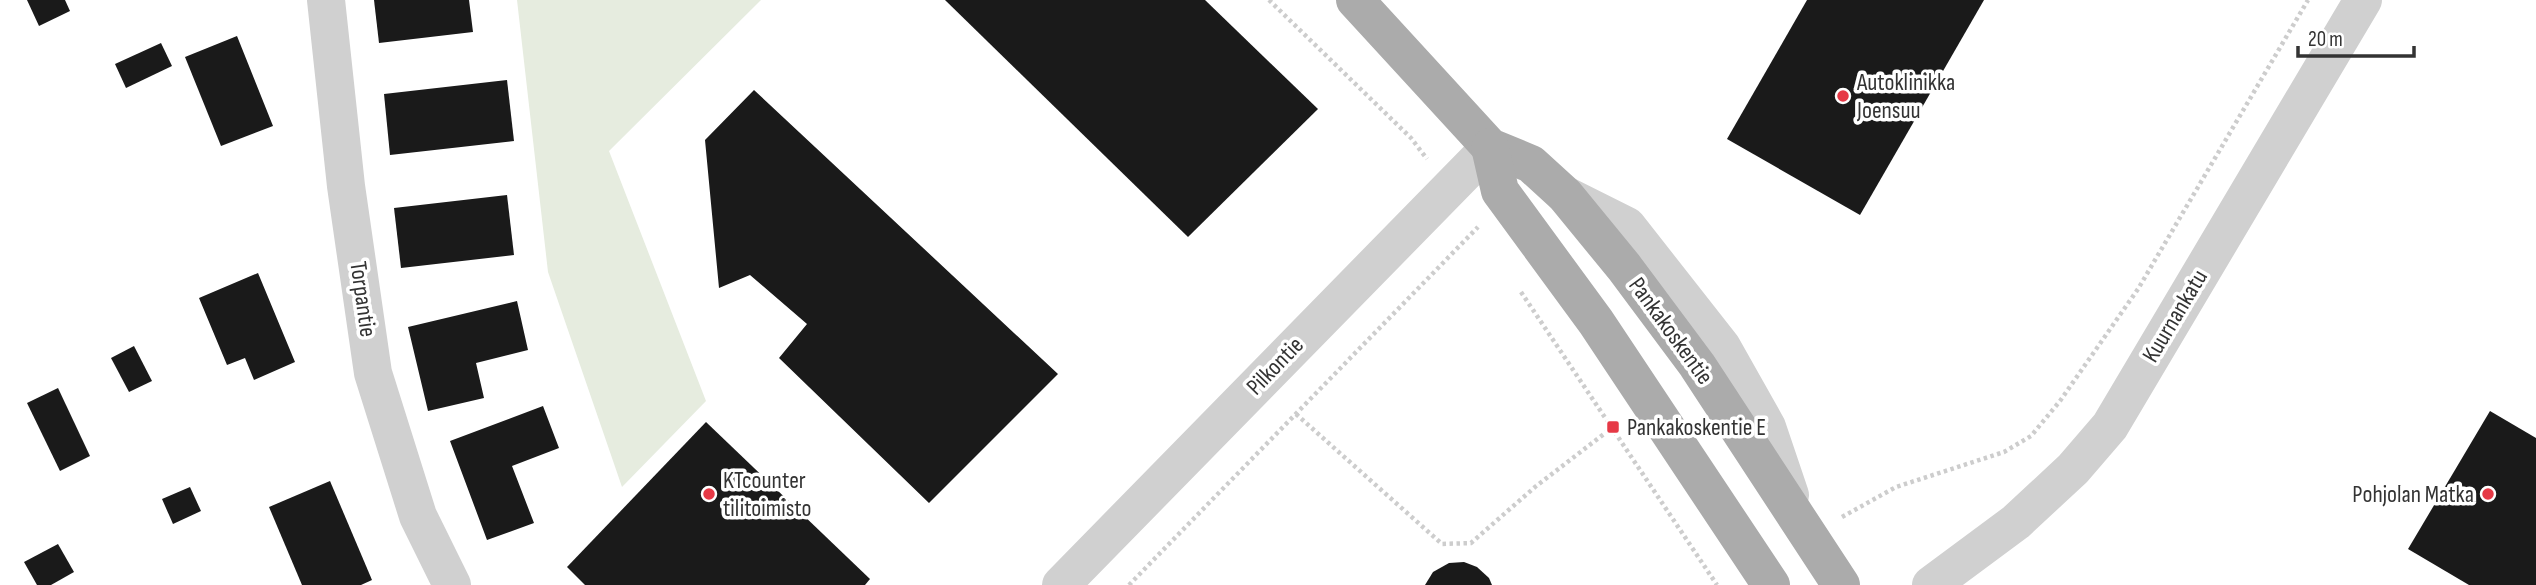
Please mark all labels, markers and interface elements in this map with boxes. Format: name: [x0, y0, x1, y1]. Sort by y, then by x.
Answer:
scale bar: [2298, 14, 2414, 58]
text: 20 m: [2308, 27, 2343, 52]
place label: Autoklinikka Joensuu: [1856, 68, 1955, 125]
marker: Autoklinikka Joensuu: [1835, 88, 1851, 104]
street label: Torpantie: [343, 259, 383, 339]
street label: Kuurnankatu: [2136, 264, 2214, 368]
street label: Pankakoskentie: [1622, 272, 1720, 390]
street label: Pilkontie: [1240, 331, 1310, 401]
place label: Pankakoskentie E: [1627, 413, 1766, 442]
marker: Pankakoskentie E: [1605, 419, 1621, 435]
place label: KTcounter tilitoimisto: [723, 466, 811, 523]
place label: Pohjolan Matka: [2352, 480, 2474, 509]
marker: KTcounter tilitoimisto: [701, 486, 717, 502]
marker: Pohjolan Matka: [2480, 486, 2496, 502]

